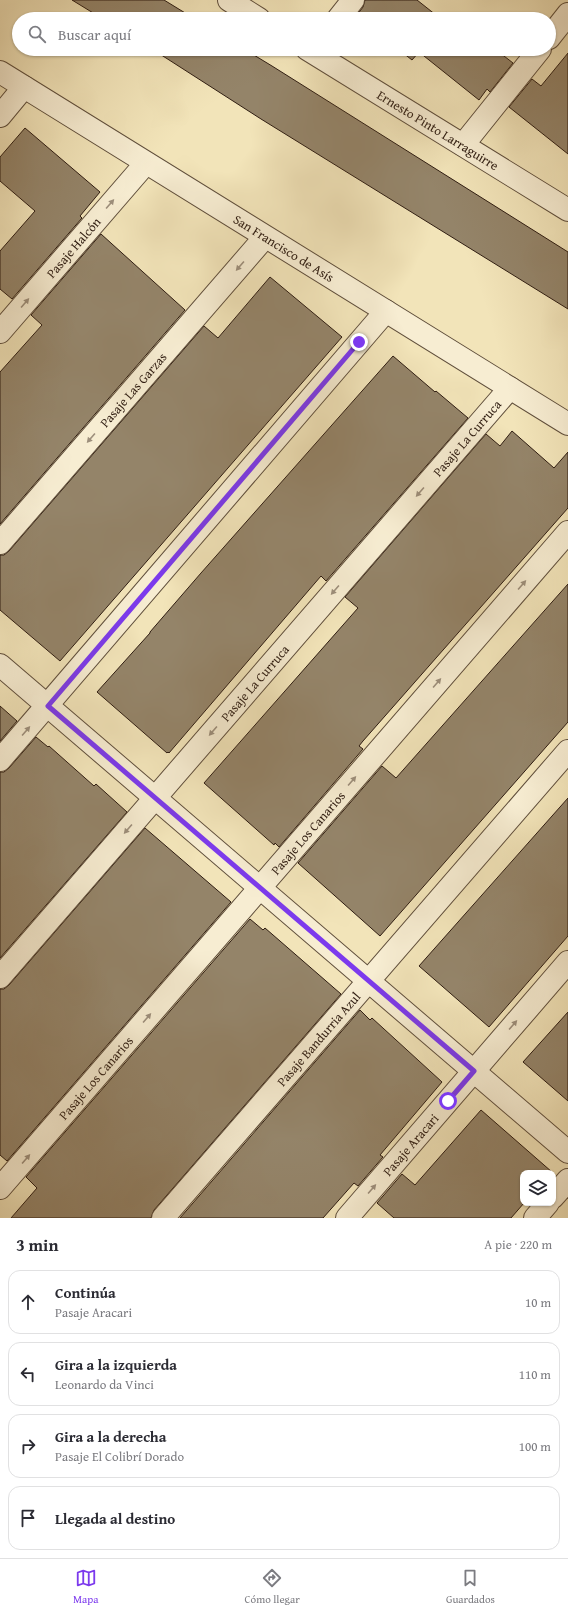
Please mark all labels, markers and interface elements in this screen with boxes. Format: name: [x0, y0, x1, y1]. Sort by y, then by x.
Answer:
search box: [12, 12, 556, 56]
icon: search: [26, 23, 48, 45]
text: Buscar aquí: [58, 24, 131, 45]
street label: Ernesto Pinto Larraguirre: [373, 85, 502, 175]
one-way arrow: [106, 199, 115, 209]
street label: San Francisco de Asís: [230, 210, 338, 287]
street label: Pasaje Halcón: [42, 212, 106, 282]
one-way arrow: [235, 261, 244, 271]
one-way arrow: [21, 297, 30, 308]
route end: [350, 333, 368, 351]
street label: Pasaje Las Garzas: [95, 348, 171, 432]
street label: Pasaje La Curruca: [428, 395, 506, 481]
one-way arrow: [86, 433, 95, 444]
one-way arrow: [416, 487, 425, 497]
one-way arrow: [518, 579, 527, 590]
one-way arrow: [331, 585, 340, 596]
street label: Pasaje La Curruca: [216, 640, 294, 726]
one-way arrow: [433, 678, 442, 688]
one-way arrow: [21, 726, 30, 736]
one-way arrow: [209, 726, 218, 736]
one-way arrow: [348, 776, 357, 787]
street label: Pasaje Los Canarios: [266, 787, 350, 879]
one-way arrow: [124, 824, 133, 834]
street label: Pasaje Bandurria Azul: [272, 988, 365, 1091]
one-way arrow: [143, 1013, 152, 1024]
one-way arrow: [509, 1020, 518, 1030]
street label: Pasaje Los Canarios: [54, 1032, 138, 1124]
route start: [439, 1092, 457, 1110]
street label: Pasaje Aracari: [378, 1109, 443, 1180]
one-way arrow: [21, 1154, 30, 1164]
map controls: [520, 1170, 556, 1206]
button: layers: [520, 1170, 556, 1206]
one-way arrow: [368, 1183, 377, 1194]
text: 3 min: [16, 1232, 58, 1257]
text: A pie · 220 m: [484, 1235, 552, 1254]
text: Continúa: [55, 1282, 116, 1303]
icon: ahead: [17, 1291, 39, 1313]
text: 10 m: [525, 1293, 551, 1312]
text: Pasaje Aracari: [55, 1303, 132, 1322]
text: Gira a la izquierda: [55, 1354, 177, 1375]
icon: left: [17, 1363, 39, 1385]
text: 110 m: [519, 1365, 551, 1384]
text: Leonardo da Vinci: [55, 1375, 154, 1394]
text: Gira a la derecha: [55, 1426, 166, 1447]
icon: right: [17, 1435, 39, 1457]
text: 100 m: [519, 1437, 551, 1456]
text: Pasaje El Colibrí Dorado: [55, 1447, 184, 1466]
icon: arrive: [17, 1507, 39, 1529]
text: Llegada al destino: [55, 1508, 175, 1529]
tab: Mapa: [73, 1567, 98, 1607]
tab: Cómo llegar: [245, 1567, 300, 1607]
tab: Guardados: [446, 1567, 495, 1607]

